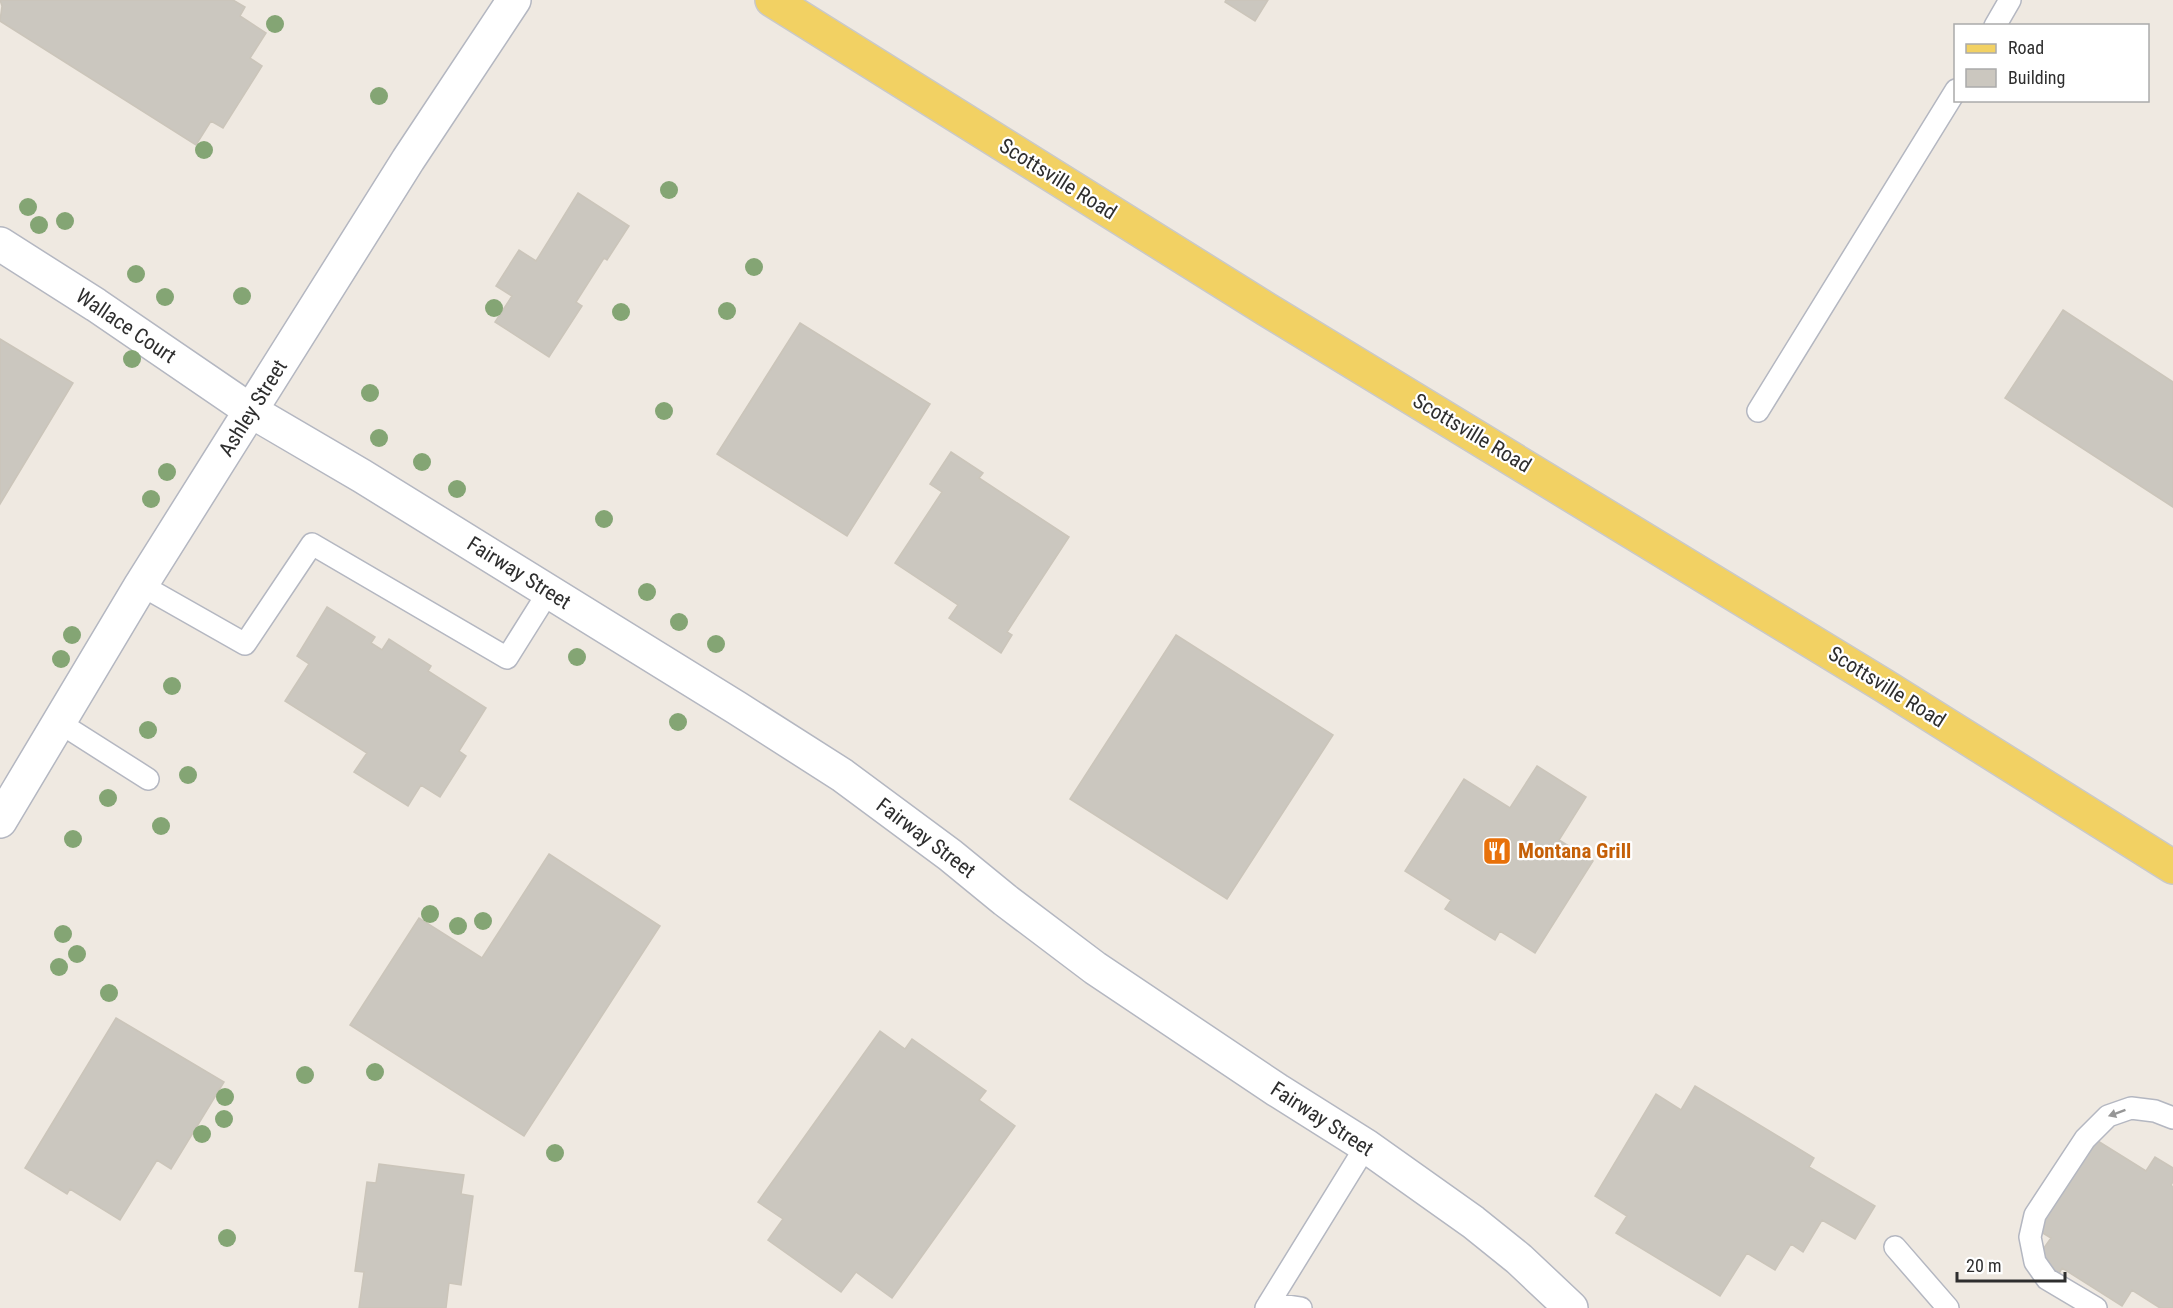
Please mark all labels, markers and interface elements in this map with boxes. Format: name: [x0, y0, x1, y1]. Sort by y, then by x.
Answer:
legend: [1954, 24, 2149, 102]
text: Road: [2008, 37, 2044, 58]
text: Building: [2008, 67, 2065, 88]
street label: Scottsville Road: [995, 133, 1121, 225]
street label: Wallace Court: [71, 284, 181, 368]
street label: Ashley Street: [214, 355, 292, 461]
street label: Scottsville Road: [1409, 388, 1535, 478]
street label: Fairway Street: [463, 532, 575, 614]
street label: Scottsville Road: [1824, 641, 1950, 733]
street label: Fairway Street: [872, 793, 980, 883]
restaurant icon: Montana Grill: [1481, 835, 1513, 867]
place label: Montana Grill: [1518, 839, 1631, 863]
street label: Fairway Street: [1266, 1077, 1378, 1161]
one-way arrow: [2108, 1109, 2126, 1118]
scale bar: [1957, 1245, 2065, 1283]
text: 20 m: [1966, 1255, 2001, 1276]

